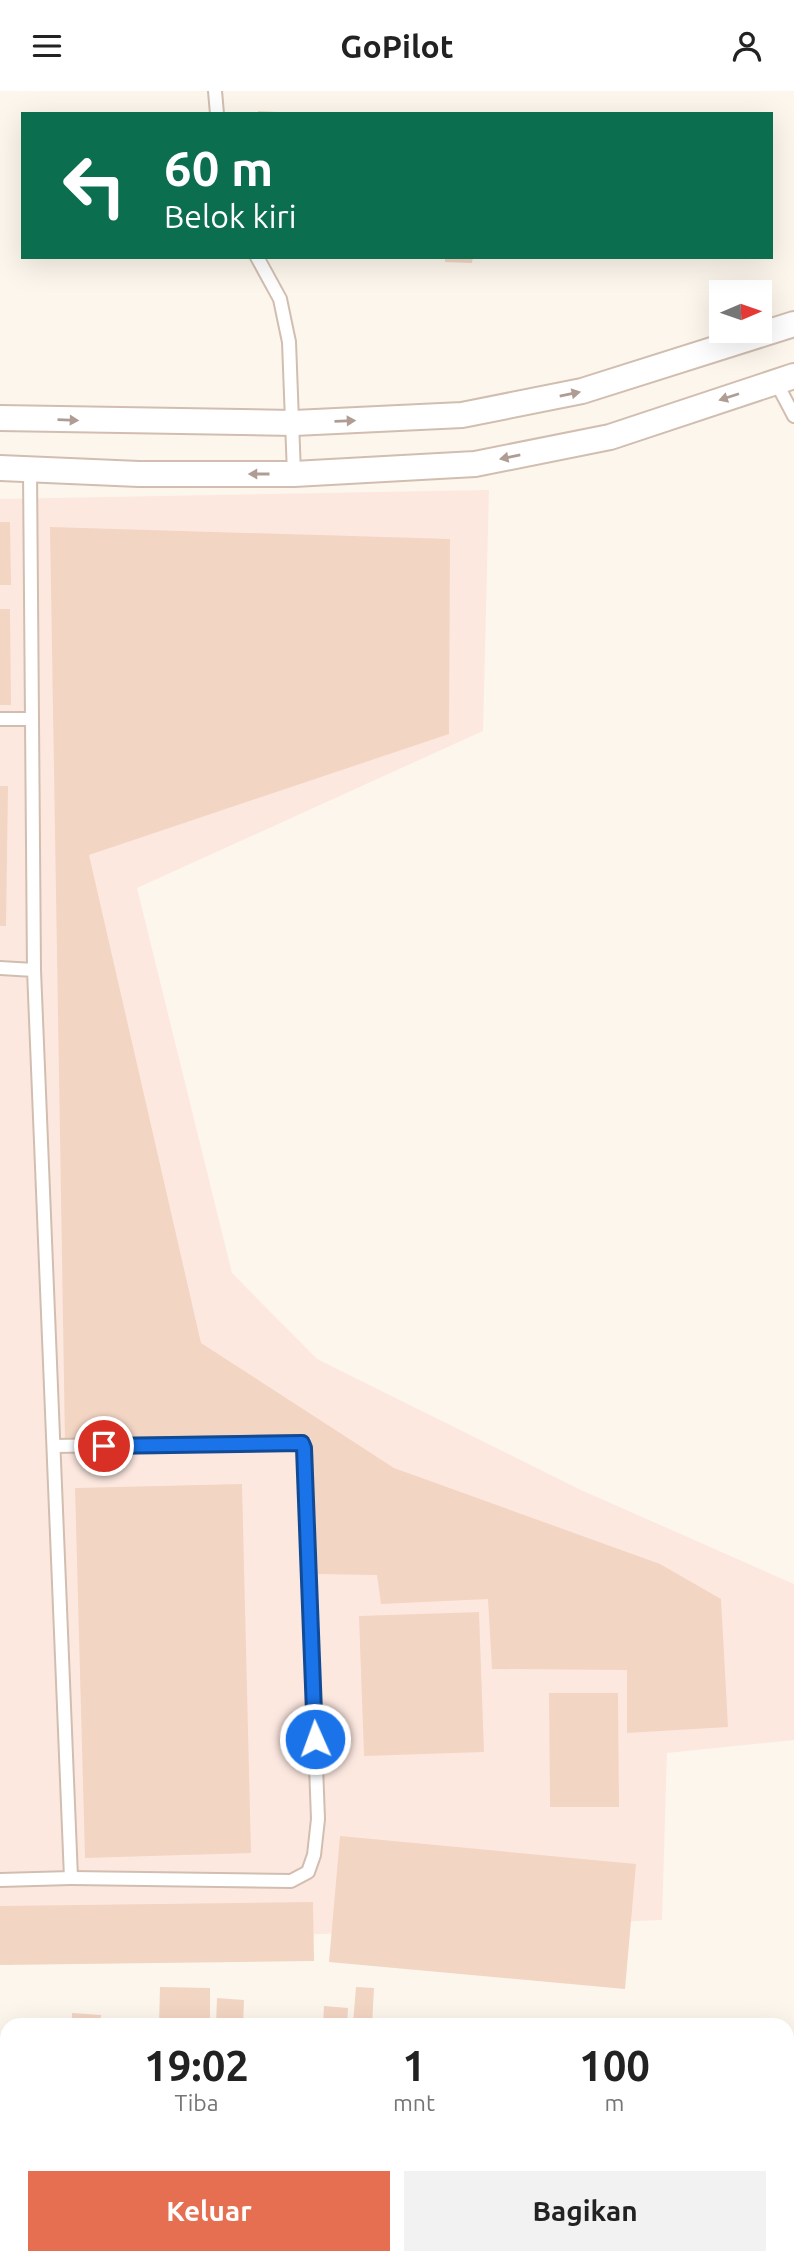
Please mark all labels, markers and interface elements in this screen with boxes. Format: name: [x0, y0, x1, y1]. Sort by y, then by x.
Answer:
icon: menu: [28, 27, 66, 65]
icon: person: [728, 27, 766, 65]
text: GoPilot: [340, 28, 454, 64]
icon: left: [49, 140, 140, 231]
text: 60 m: [164, 140, 273, 195]
text: Belok kiri: [164, 198, 296, 234]
north arrow: [709, 280, 772, 343]
map controls: [709, 280, 772, 343]
one-way arrow: [559, 388, 581, 399]
one-way arrow: [719, 392, 740, 403]
one-way arrow: [57, 414, 79, 425]
one-way arrow: [334, 416, 356, 427]
one-way arrow: [499, 452, 521, 463]
one-way arrow: [248, 468, 270, 480]
pin: [74, 1416, 134, 1476]
icon: arrive: [85, 1427, 123, 1465]
position arrow: [278, 1702, 352, 1776]
text: 19:02: [144, 2042, 249, 2089]
text: 1: [402, 2042, 426, 2089]
text: 100: [579, 2042, 650, 2089]
text: Tiba: [174, 2090, 219, 2115]
text: mnt: [393, 2090, 435, 2115]
text: m: [605, 2090, 624, 2115]
button: Keluar: [28, 2171, 390, 2251]
button: Bagikan: [404, 2171, 766, 2251]

